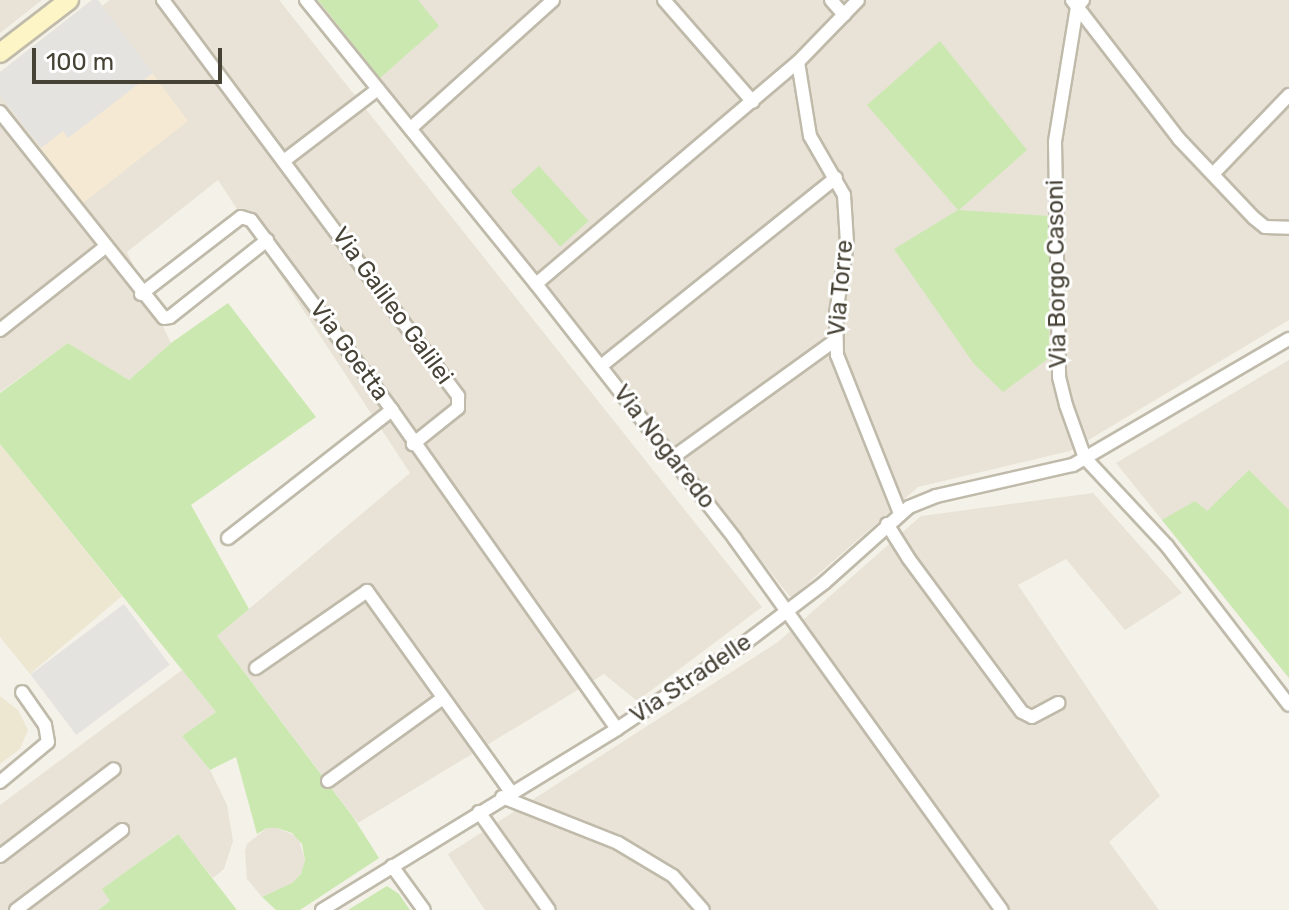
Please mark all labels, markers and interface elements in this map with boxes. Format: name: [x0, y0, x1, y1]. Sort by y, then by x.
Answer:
scale bar: [36, 32, 226, 82]
text: 100 m: [46, 48, 114, 76]
street label: Via Borgo Casoni: [1041, 179, 1073, 369]
street label: Via Galileo Galilei: [325, 222, 459, 390]
street label: Via Torre: [822, 238, 860, 338]
street label: Via Goetta: [303, 296, 395, 406]
street label: Via Nogaredo: [607, 379, 721, 515]
street label: Via Stradelle: [625, 628, 757, 730]

